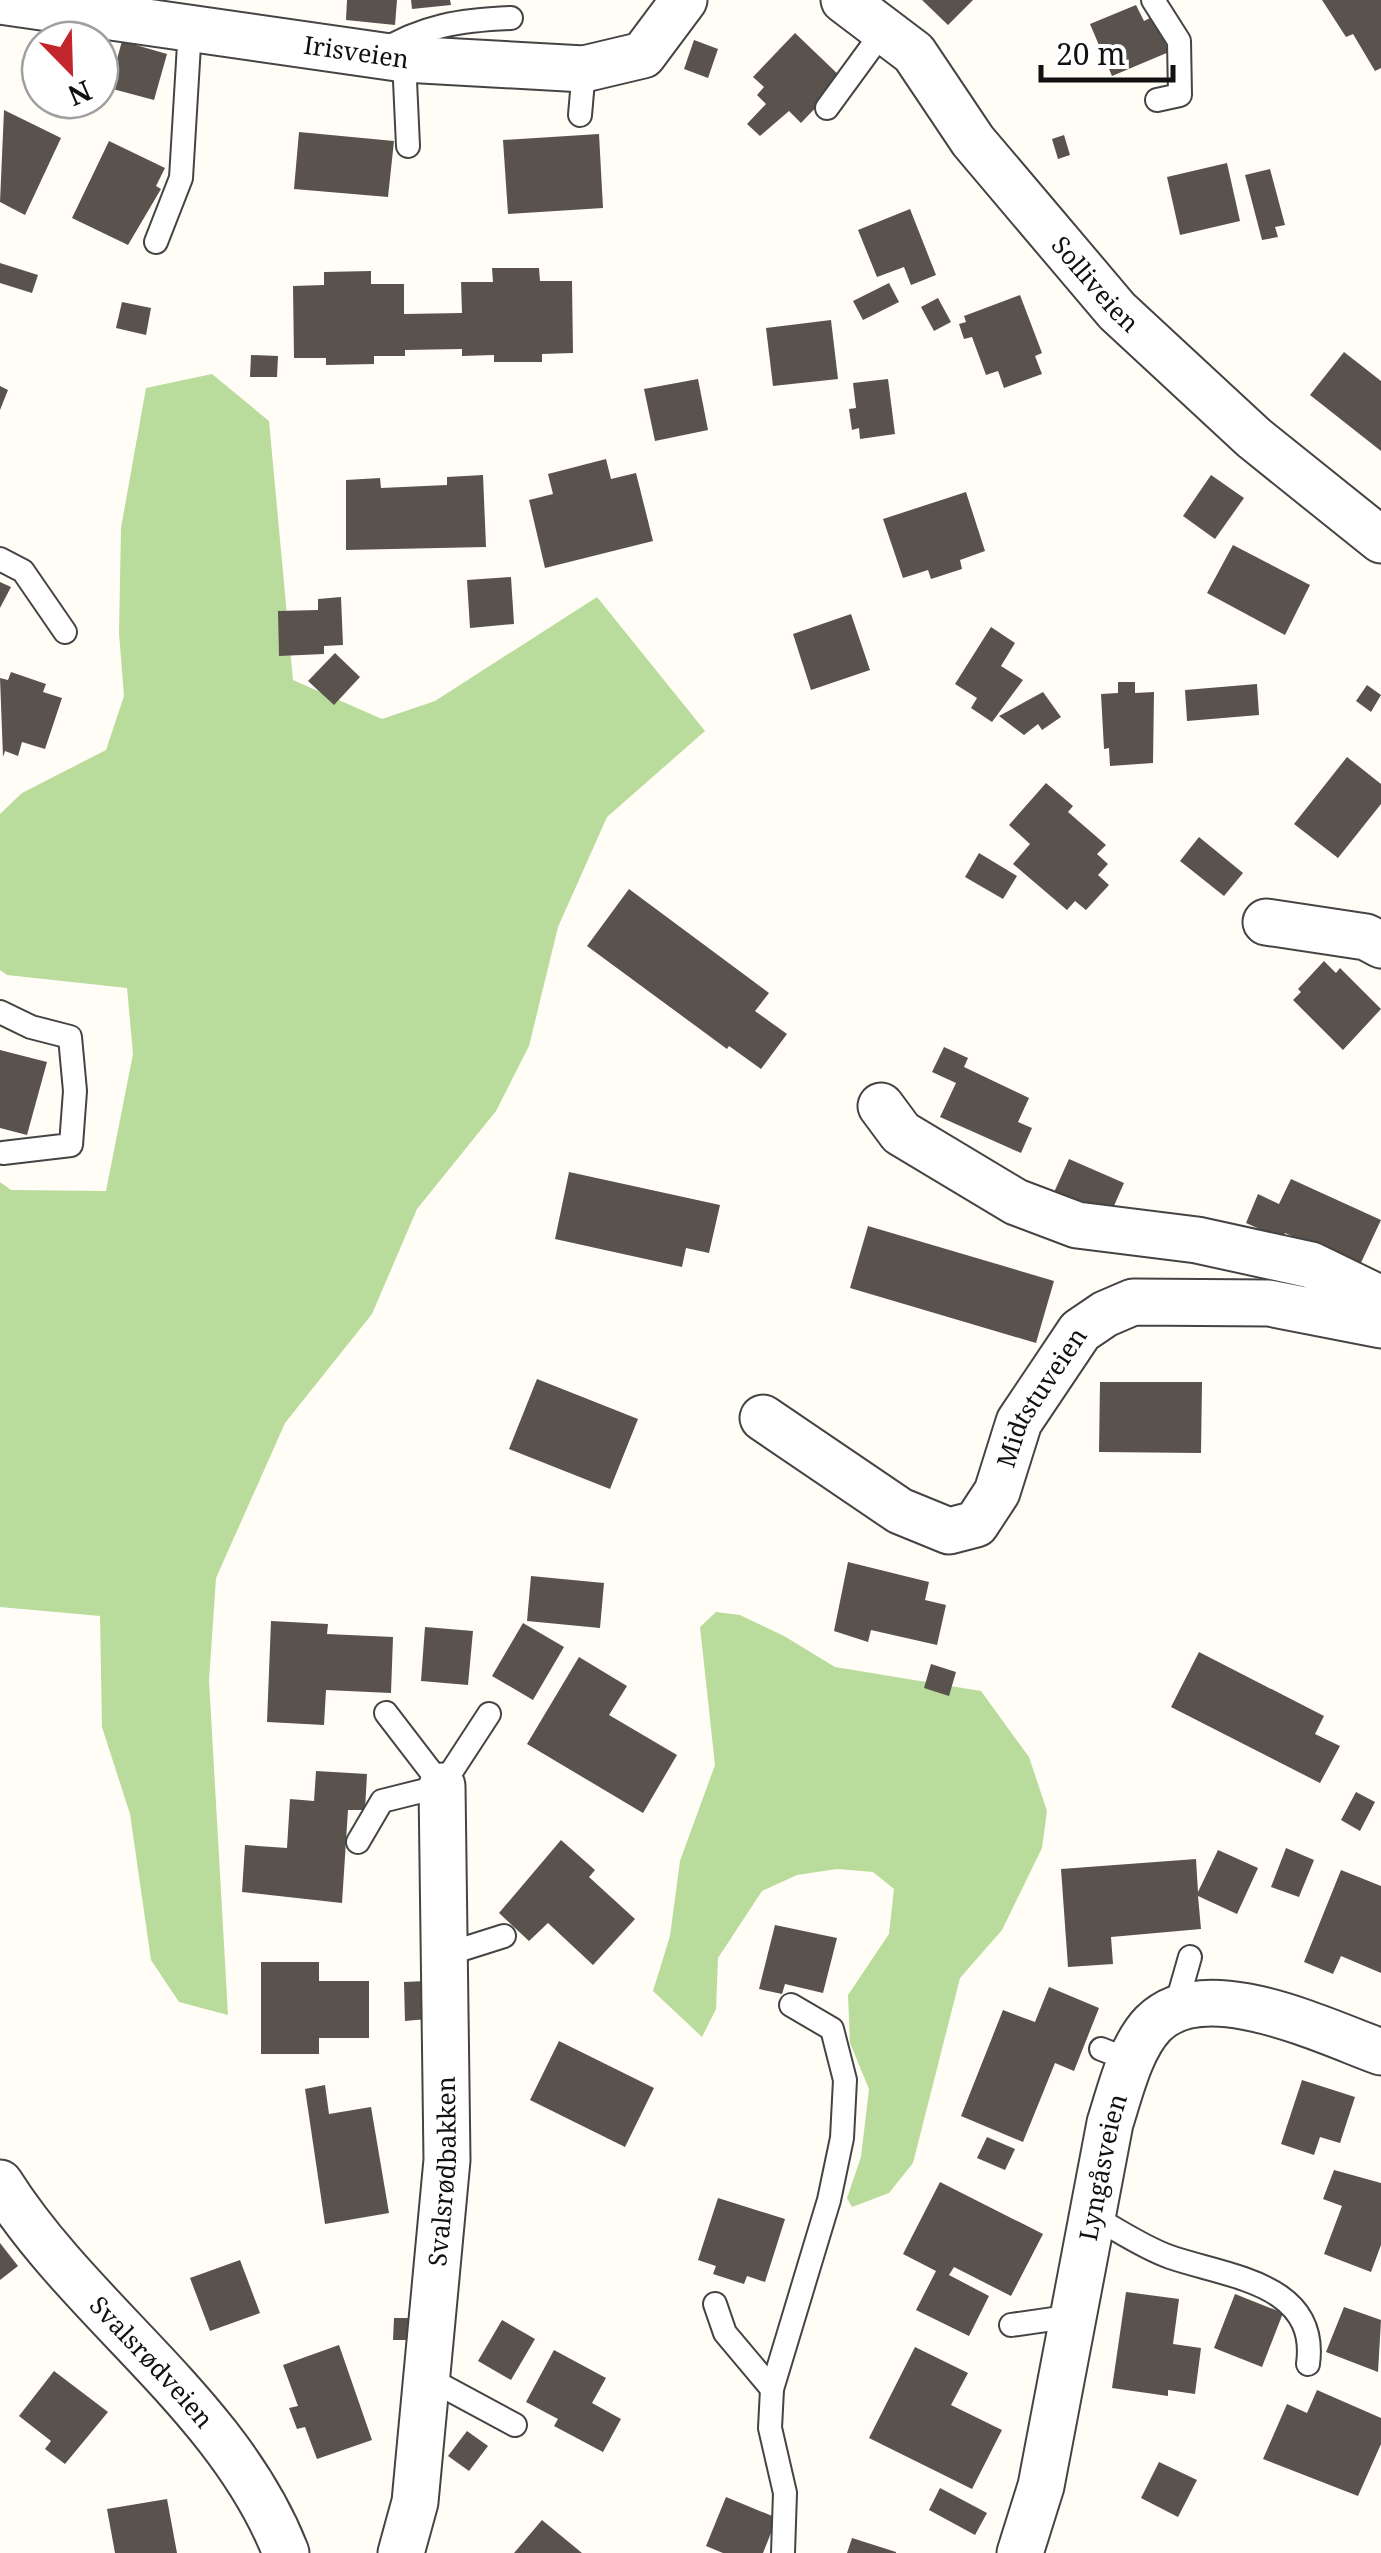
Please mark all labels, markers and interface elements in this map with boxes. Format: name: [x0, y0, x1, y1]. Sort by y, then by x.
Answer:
north arrow: [20, 20, 120, 120]
scale bar: [1041, 20, 1174, 82]
street label: Irisveien: [302, 27, 411, 76]
text: 20 m: [1056, 33, 1126, 74]
text: N: [63, 72, 98, 116]
street label: Solliveien: [1045, 228, 1147, 339]
street label: Midtstuveien: [988, 1320, 1094, 1471]
street label: Svalsrødbakken: [419, 2076, 463, 2268]
street label: Lyngåsveien: [1070, 2089, 1134, 2243]
street label: Svalsrødveien: [83, 2288, 222, 2435]

